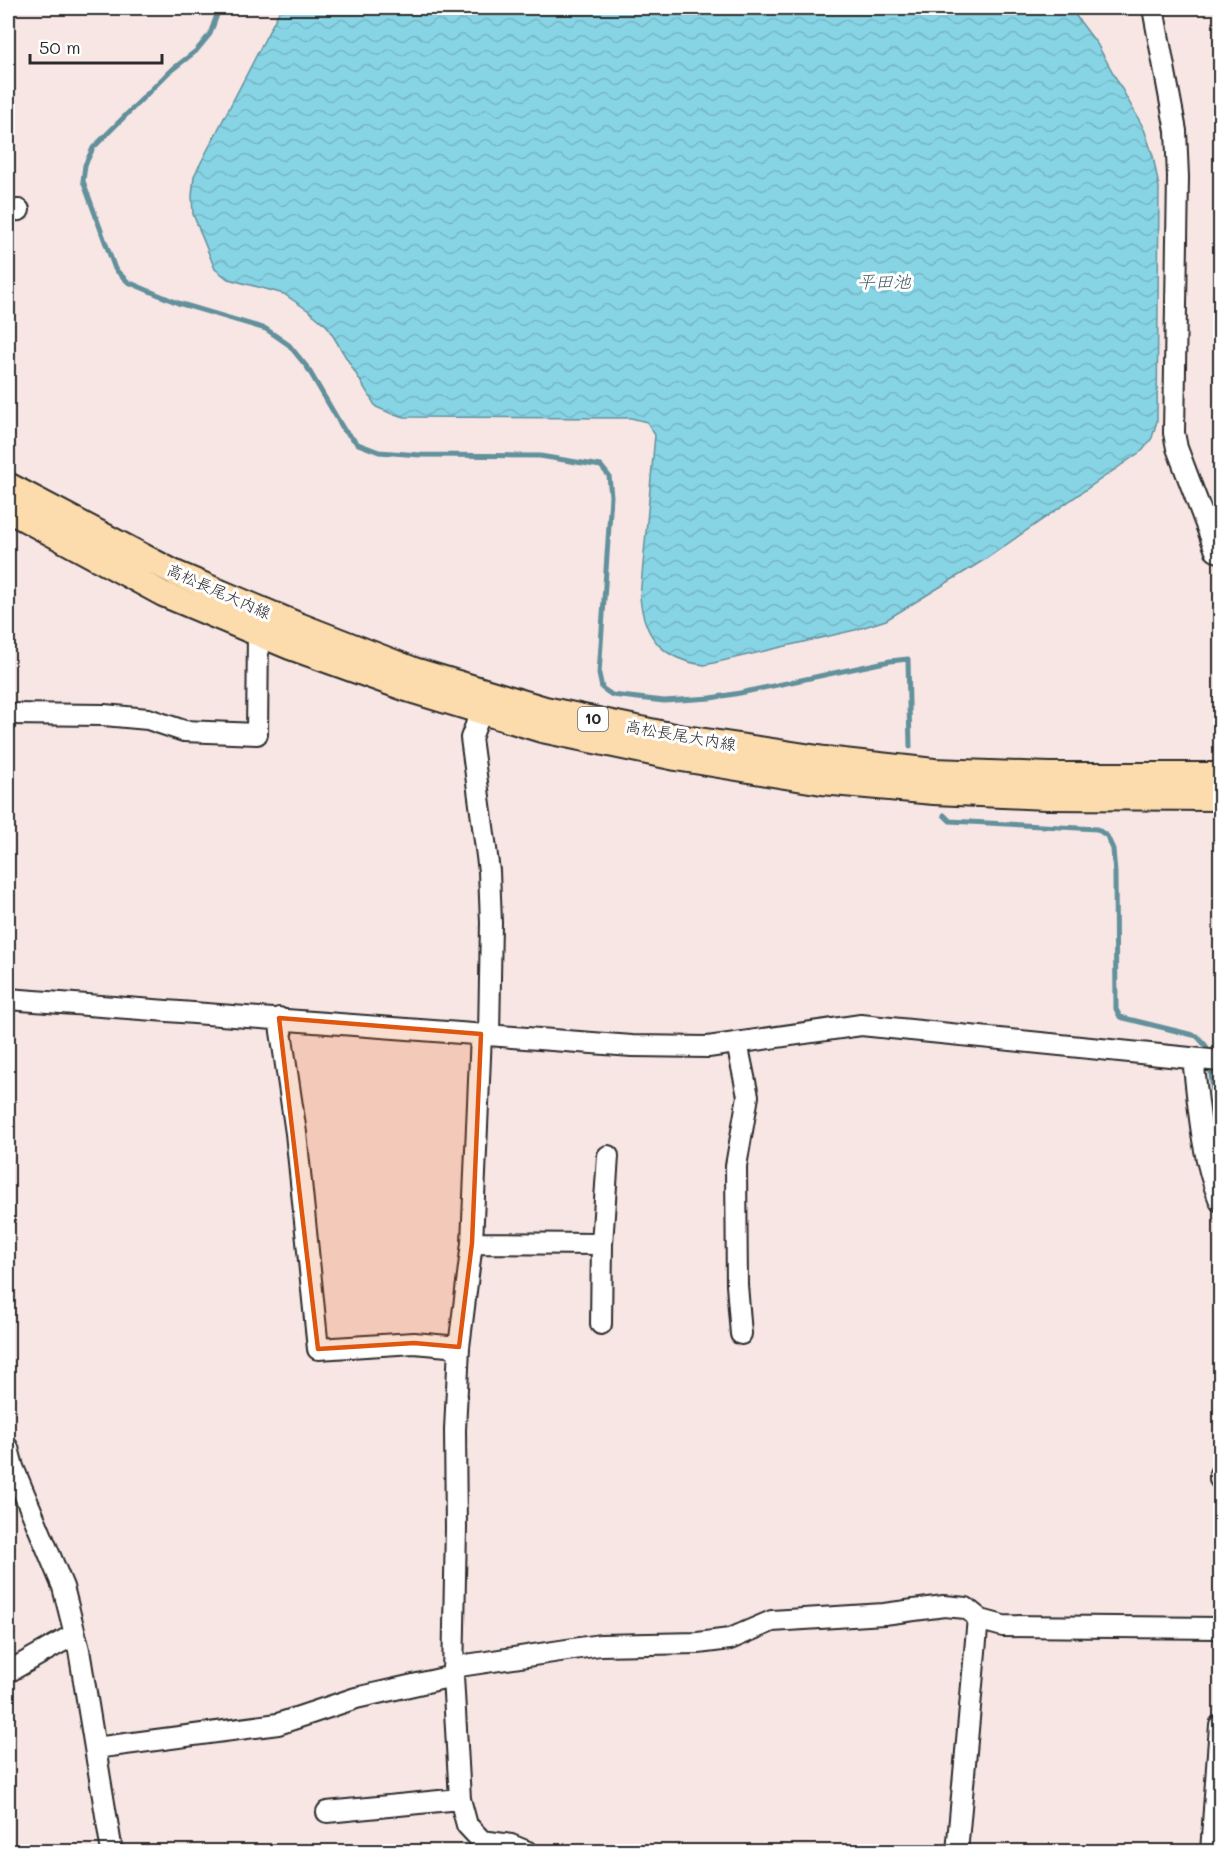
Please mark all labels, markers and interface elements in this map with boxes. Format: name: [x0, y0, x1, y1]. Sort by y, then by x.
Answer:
scale bar: [30, 27, 162, 65]
text: 50 m: [39, 35, 81, 59]
water label: 平田池: [857, 269, 912, 293]
street label: 高松長尾大内線: [164, 558, 275, 623]
road number: 10: [578, 707, 608, 731]
street label: 高松長尾大内線: [624, 714, 738, 755]

